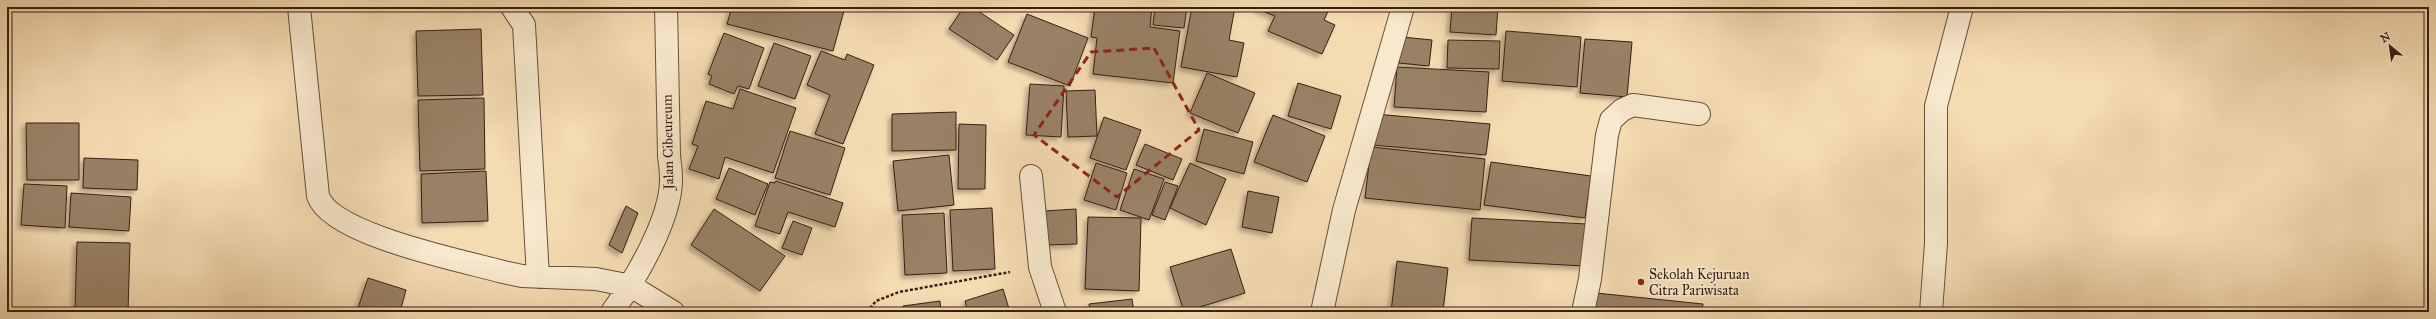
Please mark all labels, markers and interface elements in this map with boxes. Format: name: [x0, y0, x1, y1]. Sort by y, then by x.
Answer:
north arrow: [2370, 26, 2410, 66]
text: N: [2378, 29, 2393, 46]
street label: Jalan Cibeureum: [659, 94, 678, 192]
place label: Sekolah Kejuruan Citra Pariwisata: [1649, 266, 1750, 299]
marker: Sekolah Kejuruan Citra Pariwisata: [1636, 277, 1646, 287]

